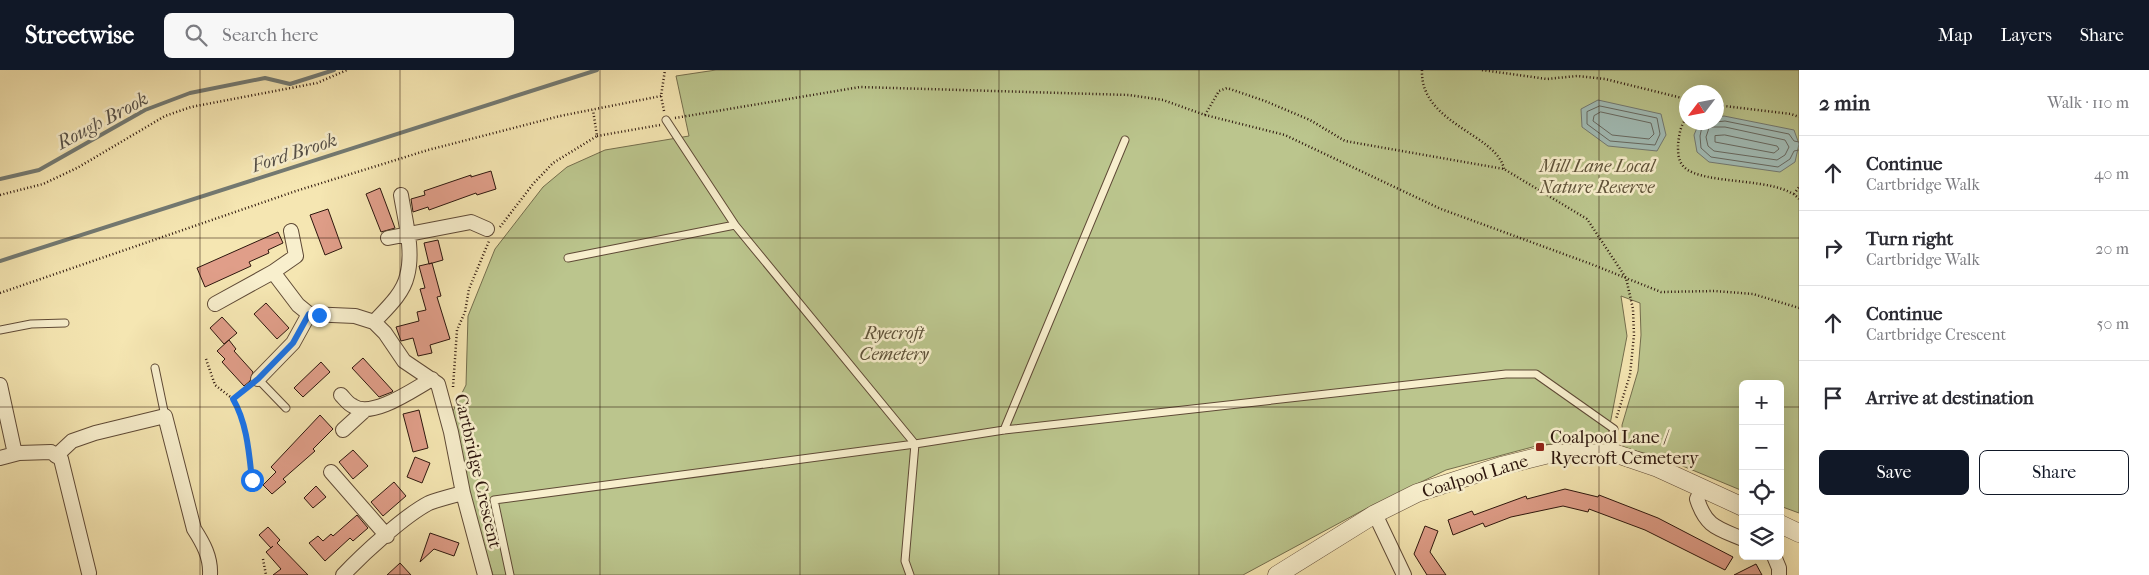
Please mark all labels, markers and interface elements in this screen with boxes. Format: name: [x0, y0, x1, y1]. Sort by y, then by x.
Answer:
search box: [164, 13, 514, 58]
text: Streetwise: [25, 21, 134, 49]
icon: search: [182, 21, 210, 49]
text: Search here: [222, 24, 318, 46]
text: Map: [1938, 25, 1972, 46]
text: Layers: [2000, 25, 2052, 46]
text: Share: [2080, 25, 2124, 46]
north arrow: [1679, 85, 1724, 130]
water label: Rough Brook: [51, 88, 152, 155]
text: 2 min: [1819, 91, 1870, 115]
text: Walk · 110 m: [2047, 93, 2129, 112]
water label: Ford Brook: [248, 129, 340, 177]
text: Continue: [1866, 153, 1942, 175]
park label: Mill Lane Local Nature Reserve: [1537, 156, 1657, 198]
icon: ahead: [1819, 159, 1847, 187]
text: 40 m: [2094, 164, 2129, 183]
text: Cartbridge Walk: [1866, 175, 1980, 194]
text: Turn right: [1866, 228, 1953, 250]
icon: right: [1819, 234, 1847, 262]
text: 20 m: [2095, 239, 2129, 258]
text: Cartbridge Walk: [1866, 250, 1980, 269]
text: Continue: [1866, 303, 1942, 325]
route end: [308, 304, 331, 327]
icon: ahead: [1819, 309, 1847, 337]
text: 50 m: [2097, 314, 2129, 333]
park label: Ryecroft Cemetery: [859, 323, 929, 365]
text: Cartbridge Crescent: [1866, 325, 2006, 344]
map controls: [1739, 380, 1784, 560]
button: +: [1739, 380, 1784, 425]
icon: arrive: [1819, 384, 1847, 412]
text: Arrive at destination: [1866, 387, 2034, 409]
street label: Cartbridge Crescent: [450, 392, 506, 551]
button: −: [1739, 425, 1784, 470]
place label: Coalpool Lane / Ryecroft Cemetery: [1550, 427, 1700, 469]
marker: Coalpool Lane / Ryecroft Cemetery: [1534, 441, 1546, 453]
street label: Coalpool Lane: [1420, 450, 1531, 503]
button: Save: [1819, 450, 1969, 495]
button: Share: [1979, 450, 2129, 495]
route start: [241, 469, 264, 492]
button: locate: [1739, 470, 1784, 515]
button: layers: [1739, 515, 1784, 560]

